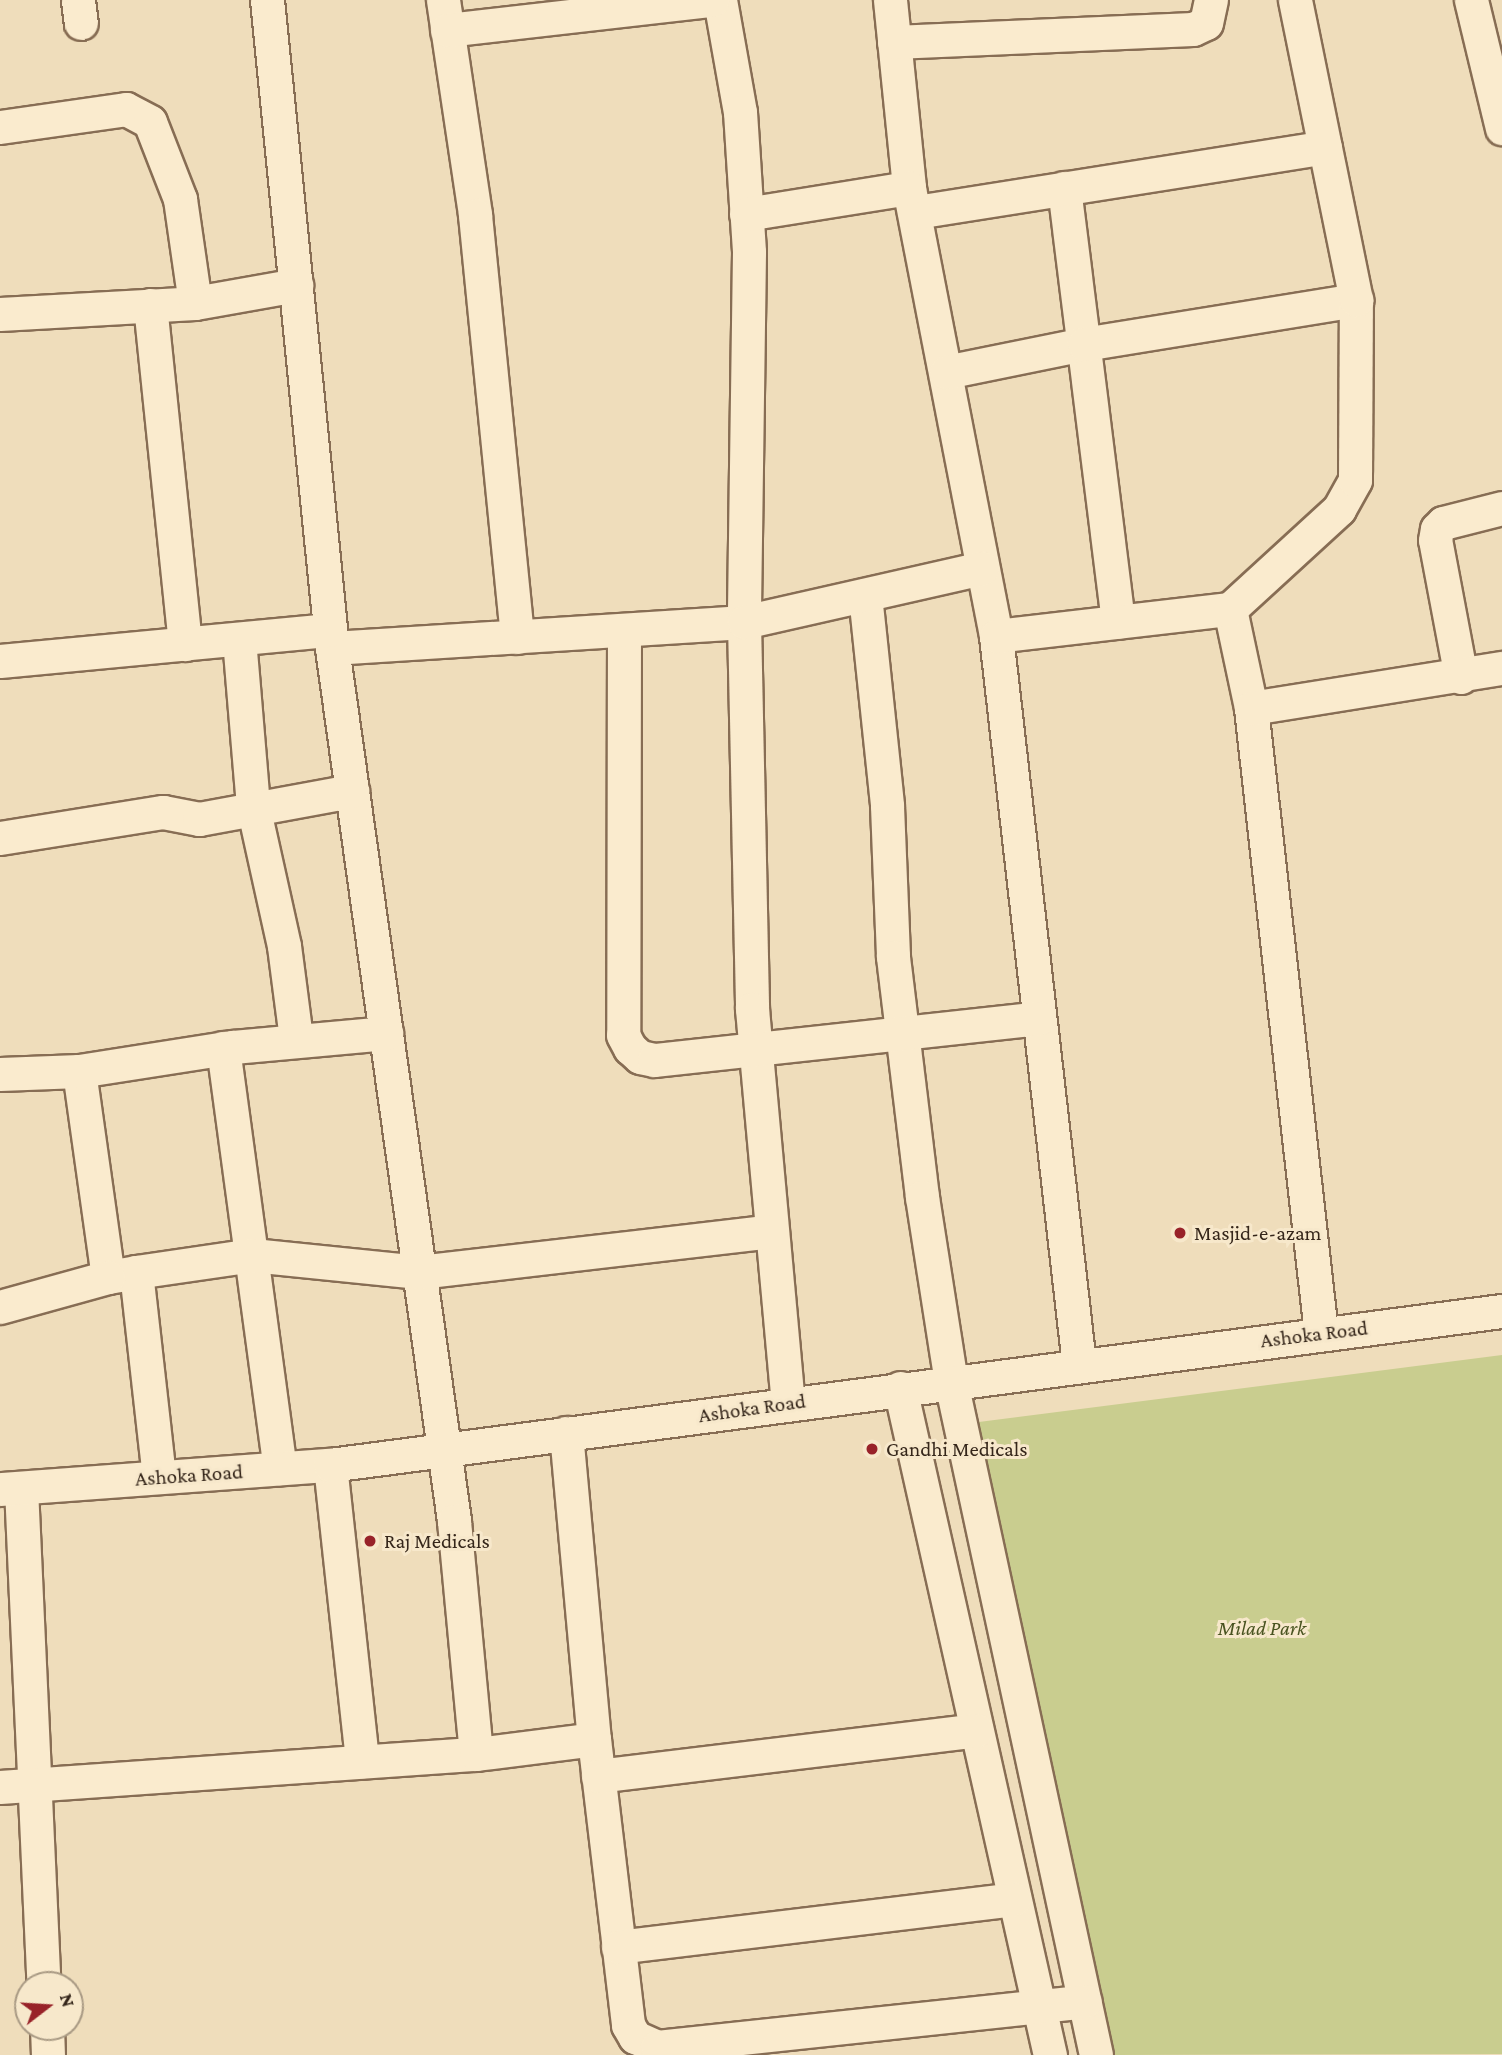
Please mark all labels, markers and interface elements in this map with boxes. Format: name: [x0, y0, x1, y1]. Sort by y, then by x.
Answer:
place label: Masjid-e-azam: [1194, 1220, 1321, 1246]
marker: Masjid-e-azam: [1172, 1225, 1188, 1241]
street label: Ashoka Road: [1259, 1315, 1369, 1353]
street label: Ashoka Road: [697, 1388, 807, 1428]
place label: Gandhi Medicals: [886, 1436, 1027, 1462]
marker: Gandhi Medicals: [864, 1441, 880, 1457]
street label: Ashoka Road: [134, 1459, 244, 1491]
place label: Raj Medicals: [384, 1528, 490, 1554]
marker: Raj Medicals: [362, 1533, 378, 1549]
park label: Milad Park: [1218, 1615, 1306, 1641]
north arrow: [14, 1971, 84, 2041]
text: N: [56, 1991, 80, 2010]

